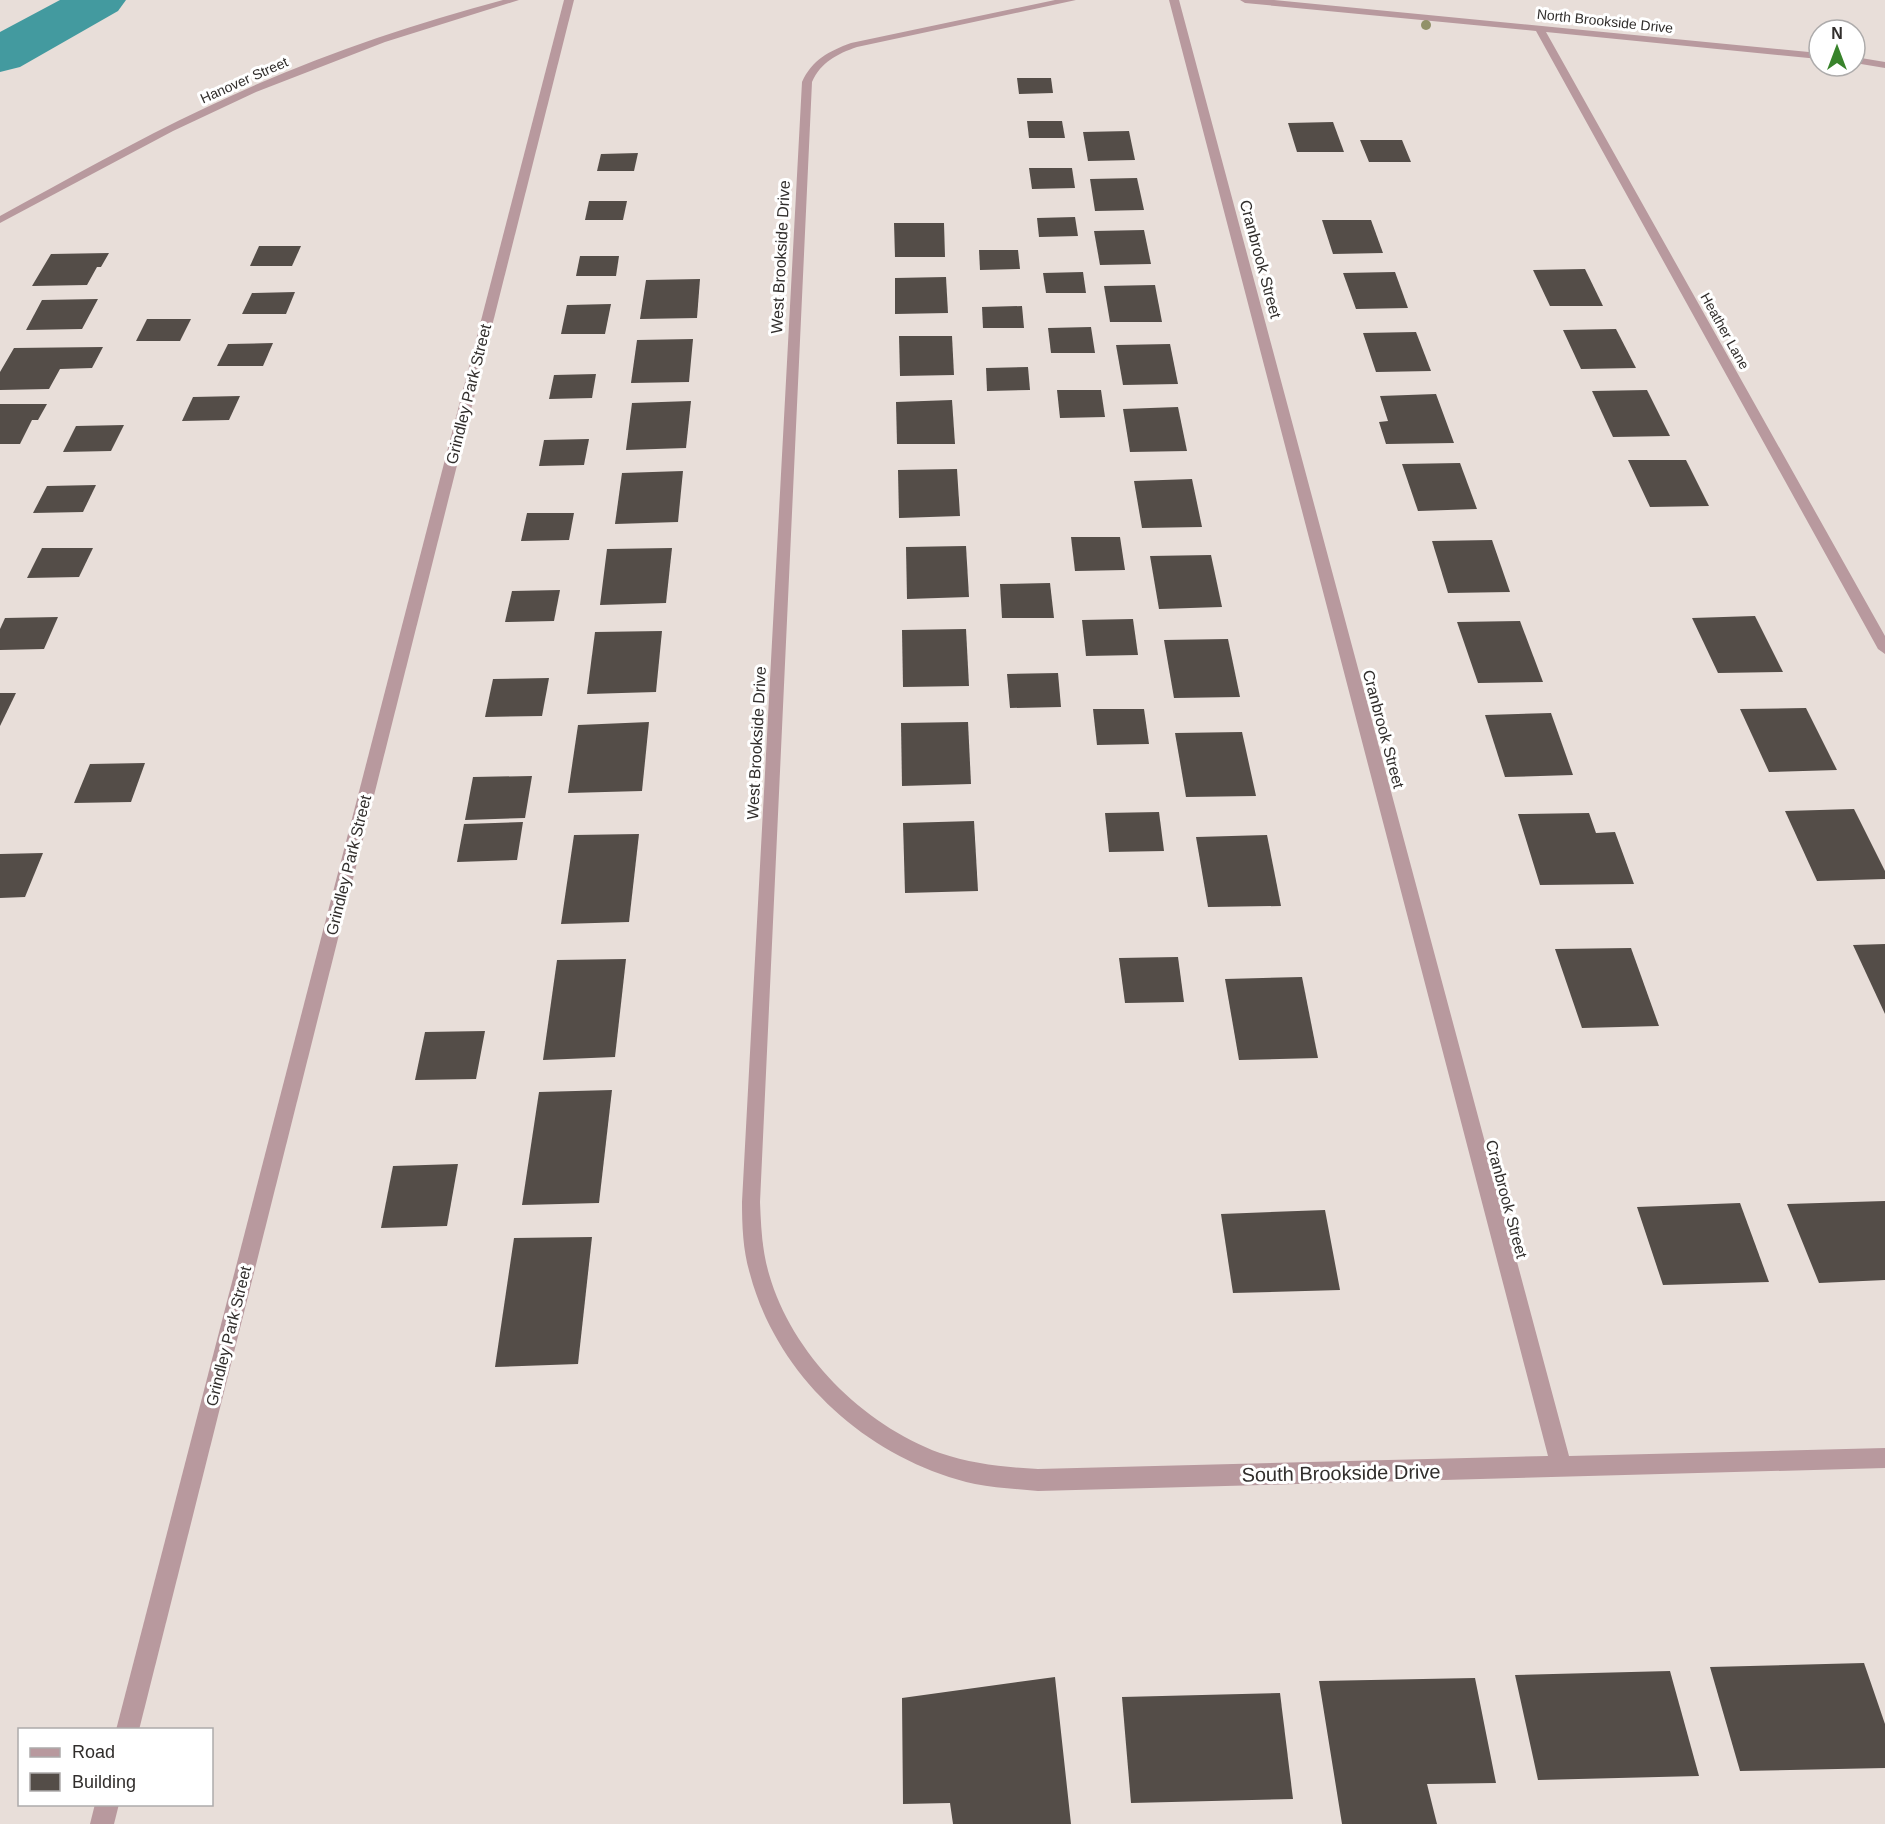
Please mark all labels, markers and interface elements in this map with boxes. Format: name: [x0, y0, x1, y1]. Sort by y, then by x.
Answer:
street label: North Brookside Drive: [1536, 6, 1674, 36]
north arrow: [1807, 18, 1867, 78]
text: N: [1831, 25, 1843, 42]
street label: Hanover Street: [198, 54, 290, 106]
street label: West Brookside Drive: [768, 180, 793, 334]
street label: Cranbrook Street: [1237, 198, 1285, 321]
street label: Heather Lane: [1697, 290, 1753, 372]
street label: Grindley Park Street: [443, 322, 494, 466]
street label: West Brookside Drive: [744, 666, 769, 820]
street label: Cranbrook Street: [1360, 668, 1408, 791]
street label: Grindley Park Street: [323, 793, 374, 937]
street label: Cranbrook Street: [1483, 1138, 1531, 1261]
street label: Grindley Park Street: [203, 1264, 254, 1408]
street label: South Brookside Drive: [1241, 1460, 1441, 1486]
legend: [18, 1728, 213, 1806]
text: Road: [72, 1742, 115, 1762]
text: Building: [72, 1772, 136, 1792]

